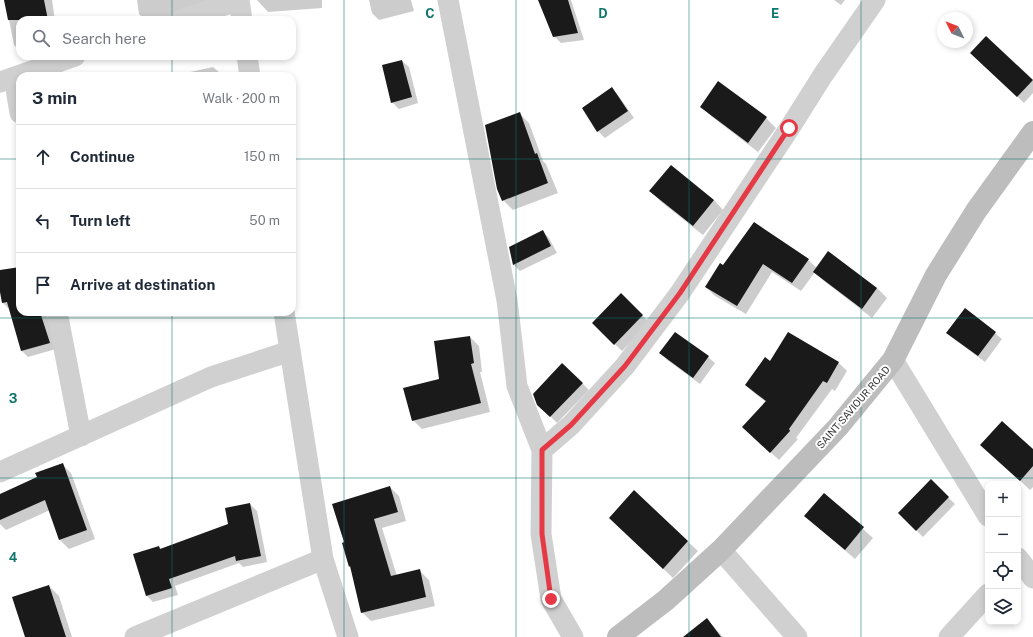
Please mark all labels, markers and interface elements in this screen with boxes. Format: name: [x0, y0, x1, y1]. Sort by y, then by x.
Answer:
text: C: [425, 6, 435, 21]
text: D: [598, 6, 608, 21]
text: E: [771, 6, 779, 21]
north arrow: [937, 12, 973, 48]
search box: [16, 16, 296, 60]
icon: search: [30, 27, 52, 49]
text: Search here: [62, 30, 146, 47]
text: 3 min: [32, 88, 77, 108]
text: Walk · 200 m: [203, 91, 280, 106]
route start: [780, 119, 798, 137]
icon: ahead: [32, 146, 54, 168]
text: Continue: [70, 148, 135, 165]
text: 150 m: [244, 149, 280, 164]
icon: left: [32, 210, 54, 232]
text: Turn left: [70, 212, 131, 229]
text: 50 m: [249, 213, 280, 228]
icon: arrive: [32, 274, 54, 296]
text: Arrive at destination: [70, 276, 215, 293]
street label: SAINT SAVIOUR ROAD: [814, 363, 892, 451]
text: 3: [9, 391, 18, 406]
map controls: [985, 481, 1021, 625]
button: +: [985, 481, 1021, 517]
button: −: [985, 517, 1021, 553]
text: 4: [9, 550, 18, 565]
button: locate: [985, 553, 1021, 589]
button: layers: [985, 589, 1021, 625]
route end: [542, 590, 560, 608]

